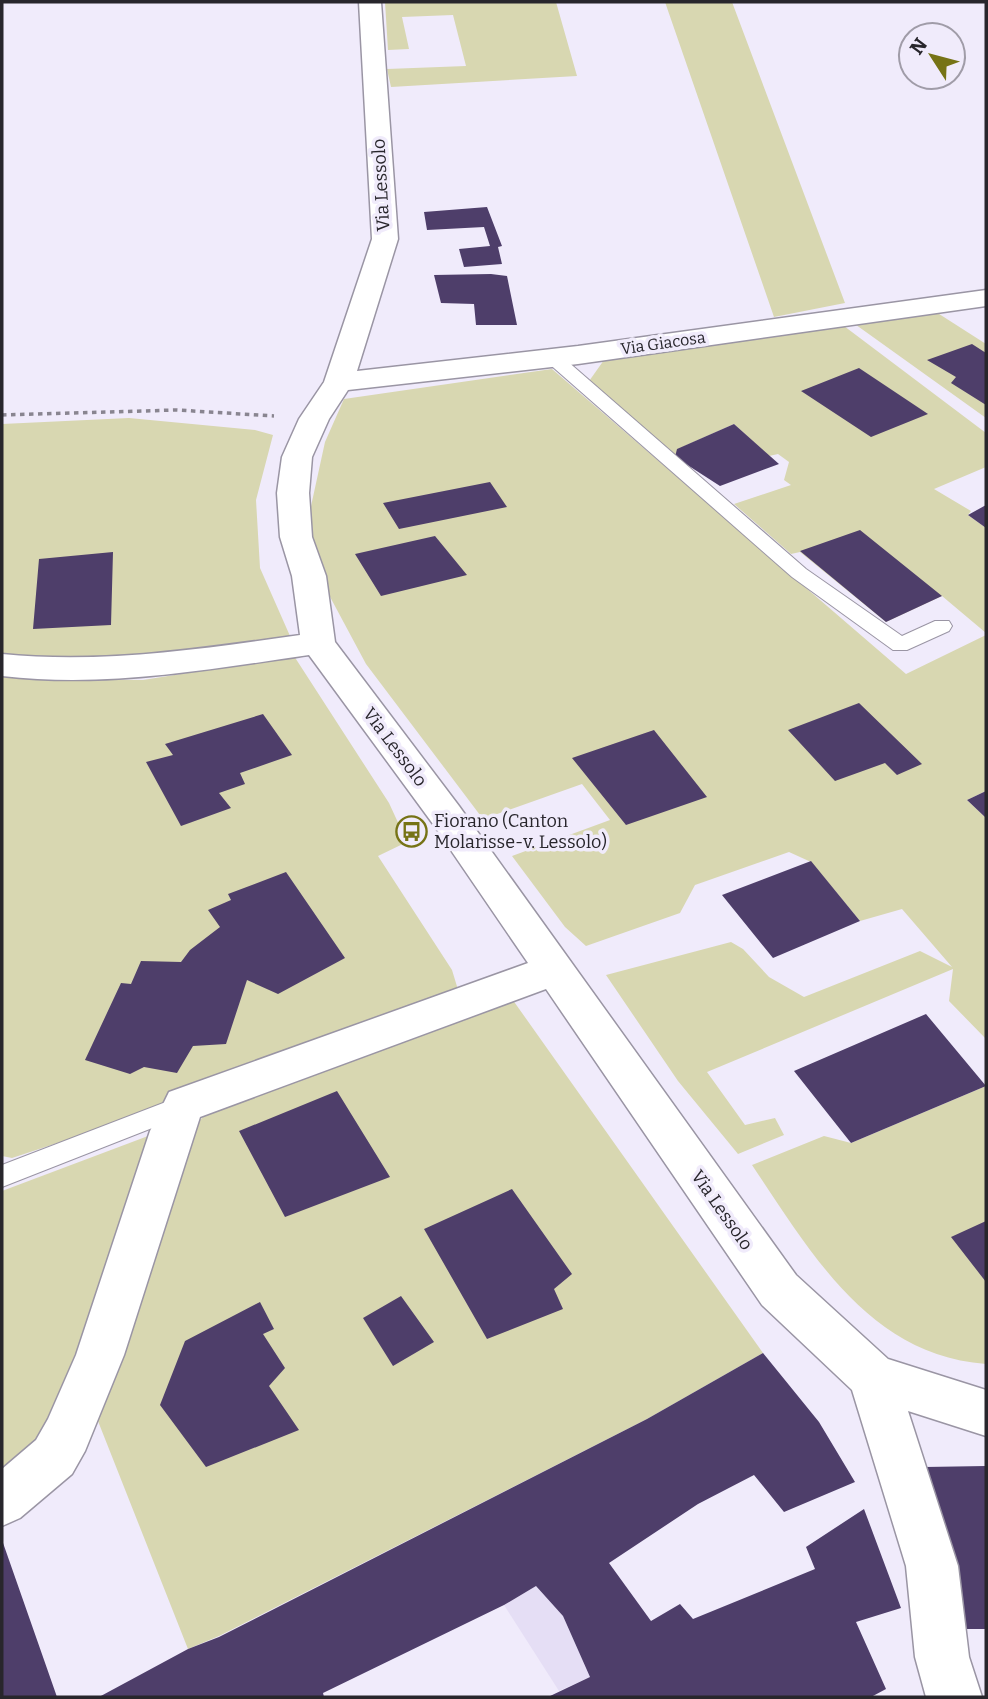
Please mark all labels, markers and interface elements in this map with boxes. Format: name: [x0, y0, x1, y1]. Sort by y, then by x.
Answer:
north arrow: [897, 21, 967, 91]
text: N: [905, 33, 932, 59]
street label: Via Lessolo: [368, 138, 394, 232]
street label: Via Giacosa: [619, 328, 707, 358]
street label: Via Lessolo: [358, 703, 432, 791]
place label: Fiorano (Canton Molarisse-v. Lessolo): [434, 810, 607, 853]
bus stop icon: Fiorano (Canton Molarisse-v. Lessolo): [394, 814, 428, 848]
street label: Via Lessolo: [686, 1166, 758, 1254]

